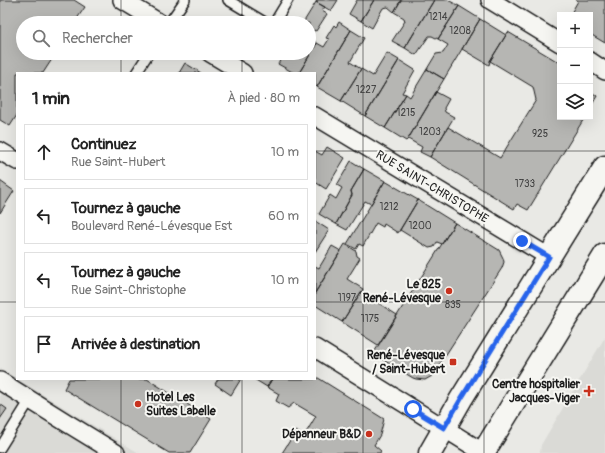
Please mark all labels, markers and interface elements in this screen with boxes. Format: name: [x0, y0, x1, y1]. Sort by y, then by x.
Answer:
house number: 1214: [428, 11, 448, 23]
map controls: [557, 12, 593, 120]
button: +: [557, 12, 593, 48]
search box: [16, 16, 316, 60]
house number: 1208: [449, 25, 471, 37]
icon: search: [30, 27, 52, 49]
text: Rechercher: [62, 29, 133, 48]
button: −: [557, 48, 593, 84]
house number: 1227: [356, 84, 377, 96]
button: layers: [557, 84, 593, 120]
text: 1 min: [32, 88, 70, 109]
text: À pied · 80 m: [228, 90, 300, 106]
house number: 1215: [397, 107, 415, 119]
house number: 1203: [419, 126, 441, 138]
house number: 925: [532, 128, 548, 140]
text: Continuez: [71, 135, 136, 154]
icon: ahead: [33, 141, 55, 163]
text: 10 m: [271, 144, 299, 160]
street label: RUE SAINT-CHRISTOPHE: [373, 147, 491, 227]
text: Rue Saint-Hubert: [71, 154, 166, 170]
house number: 1733: [515, 178, 536, 190]
text: Tournez à gauche: [71, 199, 181, 218]
house number: 1212: [380, 201, 399, 213]
icon: left: [33, 205, 55, 227]
text: 60 m: [268, 208, 299, 224]
text: Boulevard René-Lévesque Est: [71, 218, 232, 234]
house number: 1200: [408, 220, 432, 232]
route end: [513, 232, 531, 250]
text: Tournez à gauche: [71, 263, 181, 282]
icon: left: [33, 269, 55, 291]
text: 10 m: [271, 272, 299, 288]
place label: Le 825 René-Lévesque: [363, 277, 442, 306]
text: Rue Saint-Christophe: [71, 282, 186, 298]
marker: Le 825 René-Lévesque: [444, 286, 454, 296]
house number: 1197: [338, 292, 357, 304]
house number: 835: [445, 299, 461, 311]
house number: 1175: [361, 313, 379, 325]
icon: arrive: [33, 333, 55, 355]
text: Arrivée à destination: [71, 335, 200, 354]
place label: René-Lévesque / Saint-Hubert: [367, 348, 446, 377]
marker: René-Lévesque / Saint-Hubert: [448, 357, 458, 367]
place label: Centre hospitalier Jacques-Viger: [492, 377, 581, 406]
marker: Centre hospitalier Jacques-Viger: [583, 385, 595, 397]
place label: Hotel Les Suites Labelle: [146, 390, 217, 419]
marker: Hotel Les Suites Labelle: [133, 399, 143, 409]
route start: [404, 400, 422, 418]
place label: Dépanneur B&D: [282, 427, 361, 442]
marker: Dépanneur B&D: [364, 429, 374, 439]

